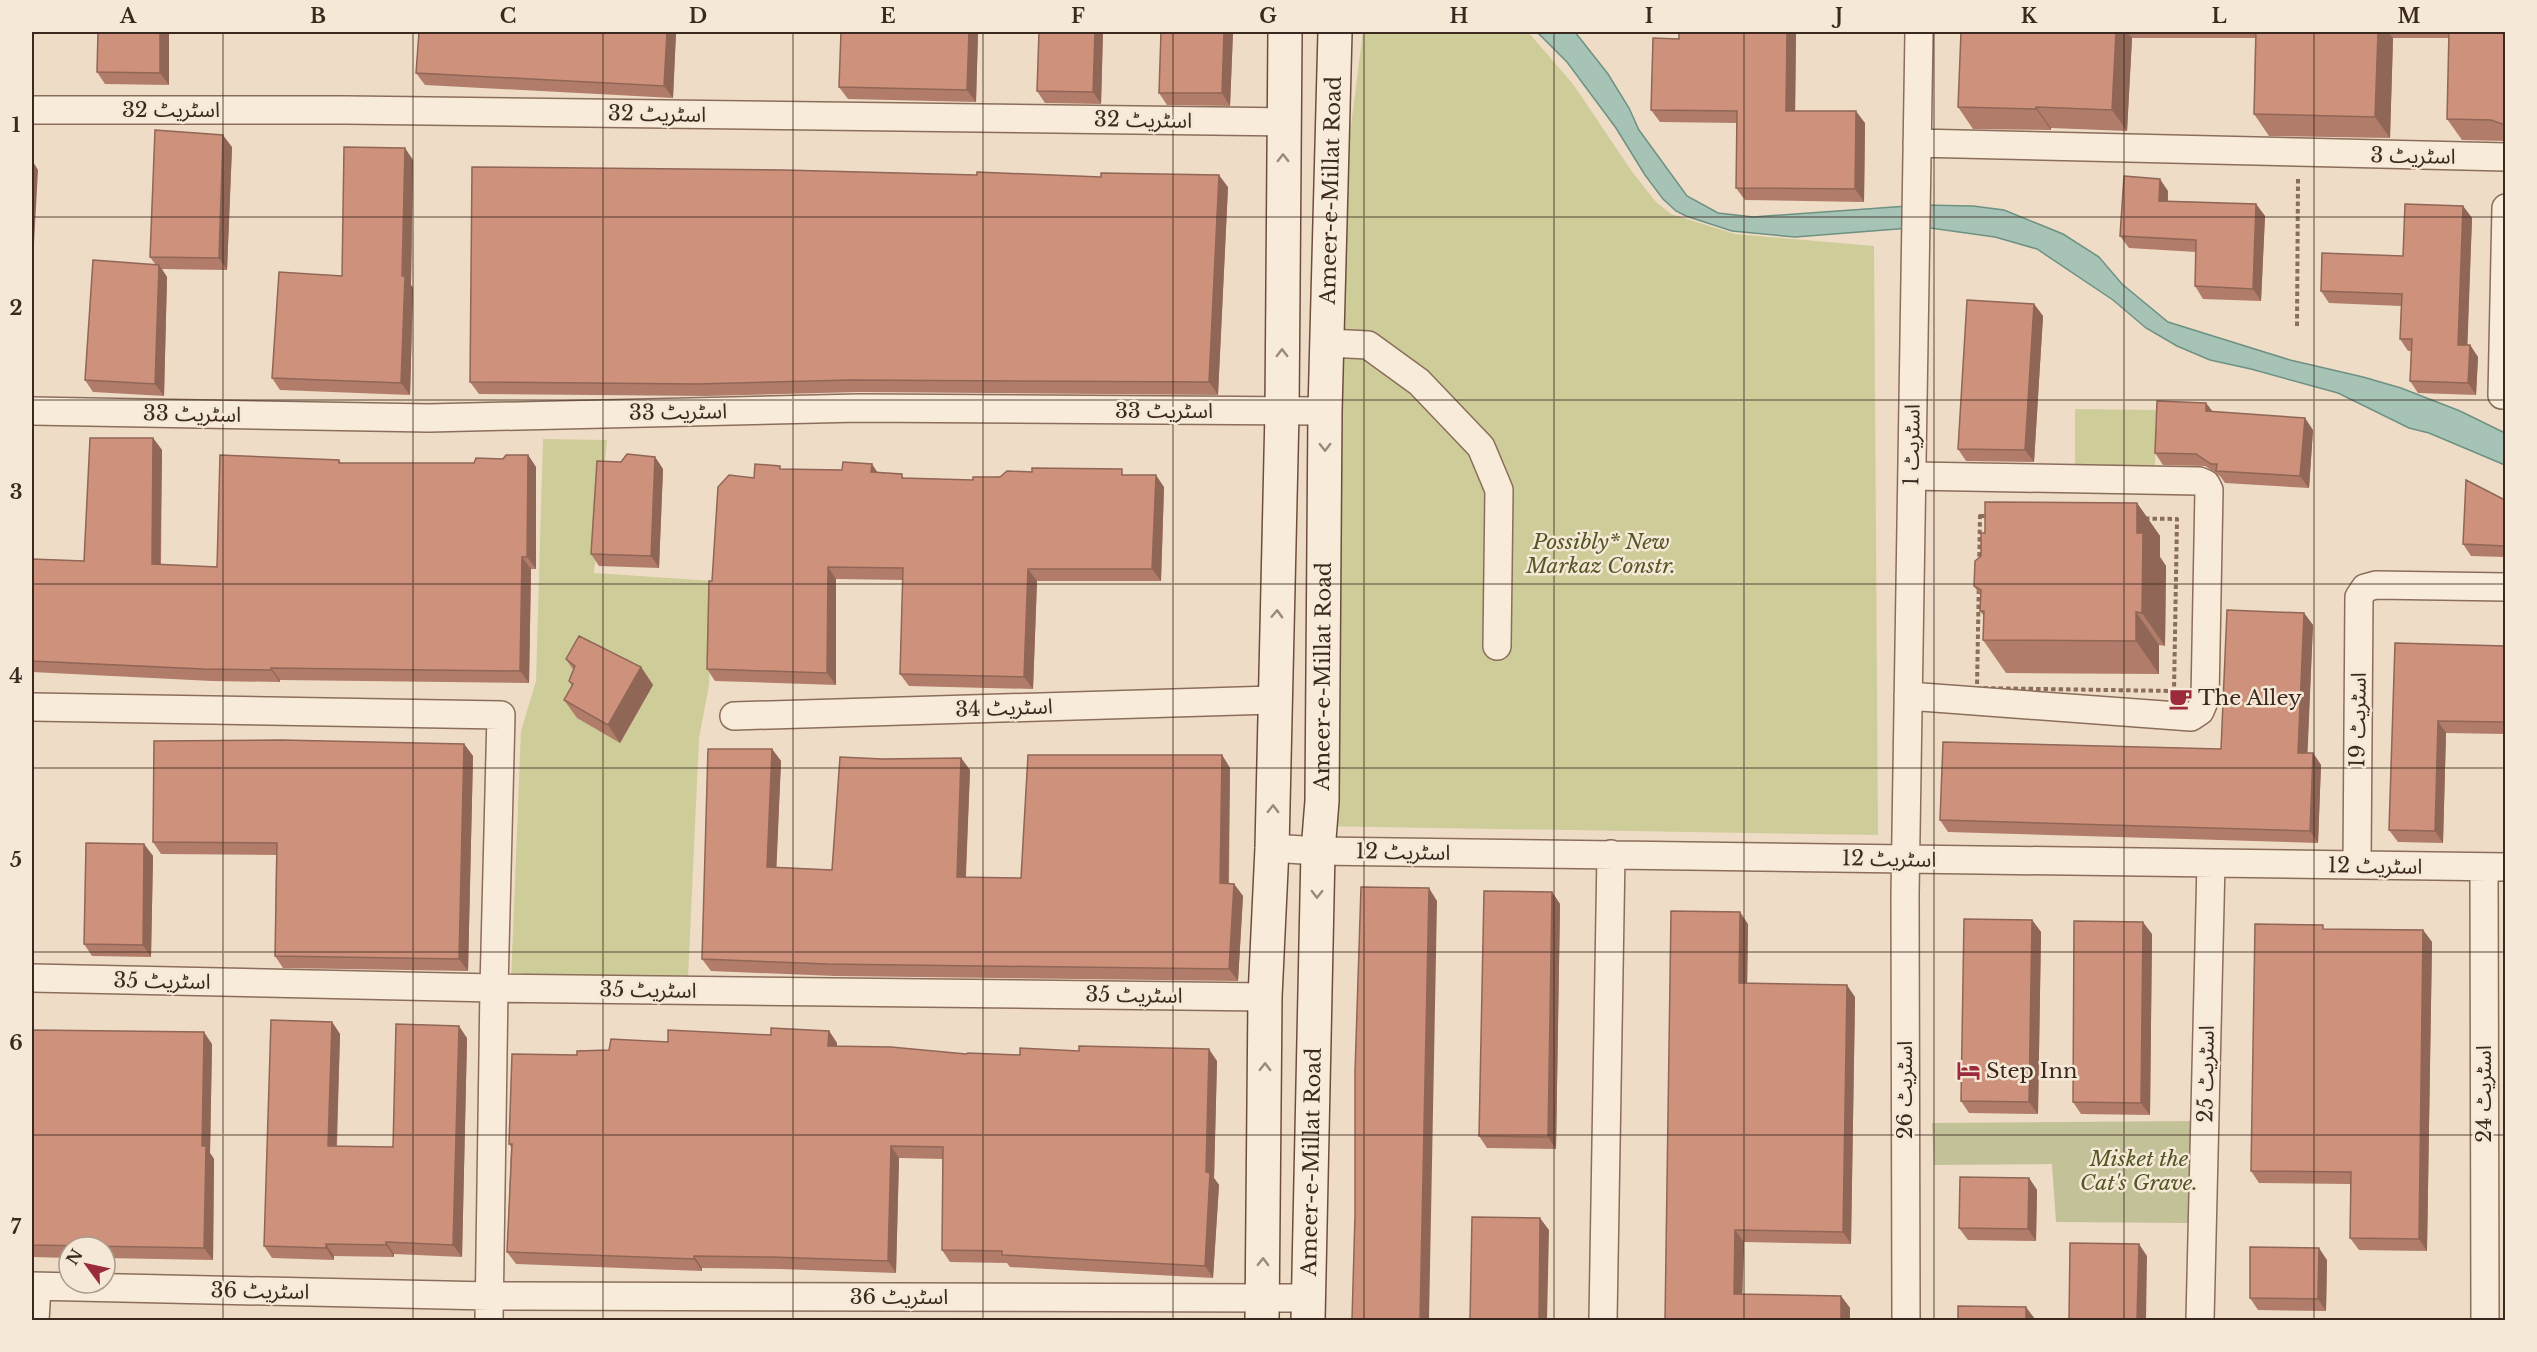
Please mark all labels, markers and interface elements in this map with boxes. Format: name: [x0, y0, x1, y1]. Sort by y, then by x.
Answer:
text: A: [119, 4, 137, 28]
text: B: [310, 4, 326, 28]
text: C: [500, 4, 516, 28]
text: D: [689, 4, 707, 28]
text: E: [880, 4, 896, 28]
text: F: [1071, 4, 1085, 28]
text: G: [1259, 4, 1277, 28]
text: H: [1450, 4, 1469, 28]
text: I: [1645, 4, 1653, 28]
text: J: [1831, 4, 1843, 28]
text: K: [2021, 4, 2038, 28]
text: L: [2211, 4, 2227, 28]
text: M: [2398, 4, 2421, 28]
street label: Ameer-e-Millat Road: [1315, 76, 1347, 306]
street label: اسٹریٹ 32: [122, 97, 220, 123]
street label: اسٹریٹ 32: [608, 100, 706, 128]
street label: اسٹریٹ 32: [1094, 106, 1192, 134]
text: 1: [12, 113, 21, 137]
street label: اسٹریٹ 3: [2370, 142, 2456, 170]
one-way arrow: [1277, 154, 1289, 163]
text: 2: [9, 296, 23, 320]
one-way arrow: [1276, 349, 1288, 358]
street label: اسٹریٹ 33: [629, 398, 727, 426]
street label: اسٹریٹ 33: [1115, 398, 1213, 424]
street label: اسٹریٹ 33: [143, 400, 241, 428]
street label: اسٹریٹ 1: [1898, 404, 1926, 486]
one-way arrow: [1318, 442, 1331, 451]
text: 3: [10, 480, 22, 504]
park label: Possibly* New Markaz Constr.: [1525, 529, 1676, 579]
street label: Ameer-e-Millat Road: [1309, 562, 1337, 792]
one-way arrow: [1270, 610, 1283, 619]
text: 4: [9, 664, 23, 688]
street label: اسٹریٹ 19: [2344, 672, 2372, 768]
cafe icon: The Alley: [2167, 685, 2193, 711]
place label: The Alley: [2198, 685, 2302, 711]
street label: اسٹریٹ 34: [955, 693, 1053, 723]
one-way arrow: [1267, 805, 1279, 814]
street label: اسٹریٹ 12: [1355, 838, 1451, 866]
street label: اسٹریٹ 12: [1841, 845, 1937, 873]
text: 5: [10, 848, 22, 872]
street label: اسٹریٹ 12: [2327, 852, 2423, 880]
one-way arrow: [1311, 889, 1323, 898]
street label: اسٹریٹ 35: [113, 967, 211, 995]
street label: اسٹریٹ 35: [599, 976, 697, 1004]
street label: اسٹریٹ 35: [1085, 981, 1183, 1009]
street label: اسٹریٹ 25: [2192, 1025, 2220, 1123]
text: 6: [9, 1031, 23, 1055]
street label: اسٹریٹ 26: [1892, 1041, 1918, 1139]
street label: اسٹریٹ 24: [2471, 1045, 2497, 1143]
street label: Ameer-e-Millat Road: [1296, 1047, 1327, 1278]
hotel icon: Step Inn: [1955, 1058, 1981, 1084]
place label: Step Inn: [1986, 1058, 2077, 1084]
one-way arrow: [1258, 1063, 1271, 1072]
park label: Misket the Cat's Grave.: [2080, 1146, 2198, 1196]
text: 7: [11, 1215, 22, 1239]
north arrow: [57, 1235, 117, 1295]
text: N: [62, 1245, 87, 1269]
one-way arrow: [1256, 1258, 1269, 1267]
street label: اسٹریٹ 36: [210, 1277, 310, 1305]
street label: اسٹریٹ 36: [850, 1284, 948, 1310]

